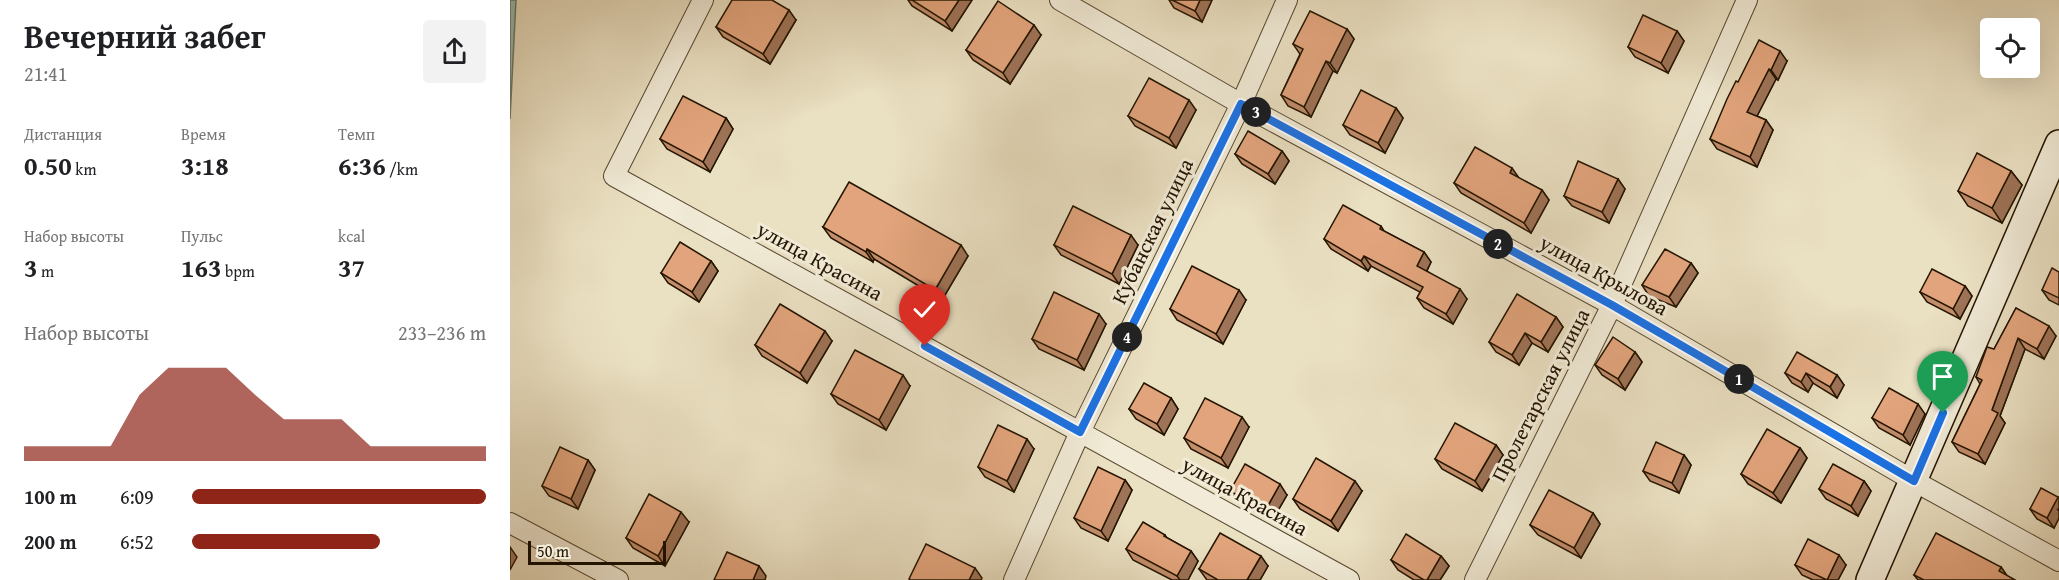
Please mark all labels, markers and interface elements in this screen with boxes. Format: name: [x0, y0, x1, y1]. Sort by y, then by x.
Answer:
text: Вечерний забег: [24, 12, 266, 60]
map controls: [1980, 18, 2040, 78]
button: locate: [1980, 18, 2040, 78]
button: share: [423, 20, 486, 83]
text: 21:41: [24, 59, 67, 88]
pin: 3: [1241, 97, 1271, 127]
text: 3: [1252, 100, 1260, 124]
text: Дистанция: [24, 122, 102, 146]
text: Время: [181, 122, 226, 146]
text: Темп: [338, 122, 375, 146]
text: 0.50: [24, 146, 72, 185]
text: 3:18: [181, 146, 229, 185]
text: 6:36: [338, 146, 386, 185]
street label: Кубанская улица: [1103, 153, 1201, 309]
text: km: [72, 157, 96, 181]
text: /km: [386, 157, 418, 181]
street label: улица Красина: [751, 213, 889, 308]
text: Набор высоты: [24, 224, 124, 248]
text: Пульс: [181, 224, 223, 248]
text: kcal: [338, 224, 365, 248]
street label: улица Крылова: [1533, 226, 1674, 323]
pin: 2: [1483, 229, 1513, 259]
text: 2: [1494, 232, 1502, 256]
text: 3: [24, 248, 37, 287]
text: 163: [181, 248, 221, 287]
text: 37: [338, 248, 365, 287]
text: m: [37, 259, 54, 283]
text: bpm: [221, 259, 255, 283]
pin: [899, 284, 950, 346]
icon: check: [908, 293, 941, 326]
street label: Пролетарская улица: [1483, 303, 1597, 487]
text: Набор высоты: [24, 318, 149, 347]
text: 233–236 m: [398, 318, 486, 347]
pin: 4: [1112, 322, 1142, 352]
text: 4: [1123, 325, 1131, 349]
pin: [1917, 351, 1968, 413]
icon: arrive: [1926, 360, 1959, 393]
pin: 1: [1724, 364, 1754, 394]
text: 1: [1735, 367, 1743, 391]
street label: улица Красина: [1176, 448, 1314, 543]
text: 100 m: [24, 482, 77, 511]
text: 6:09: [120, 482, 154, 511]
text: 200 m: [24, 527, 77, 556]
text: 6:52: [120, 527, 154, 556]
scale bar: [528, 538, 666, 566]
text: 50 m: [537, 539, 569, 563]

